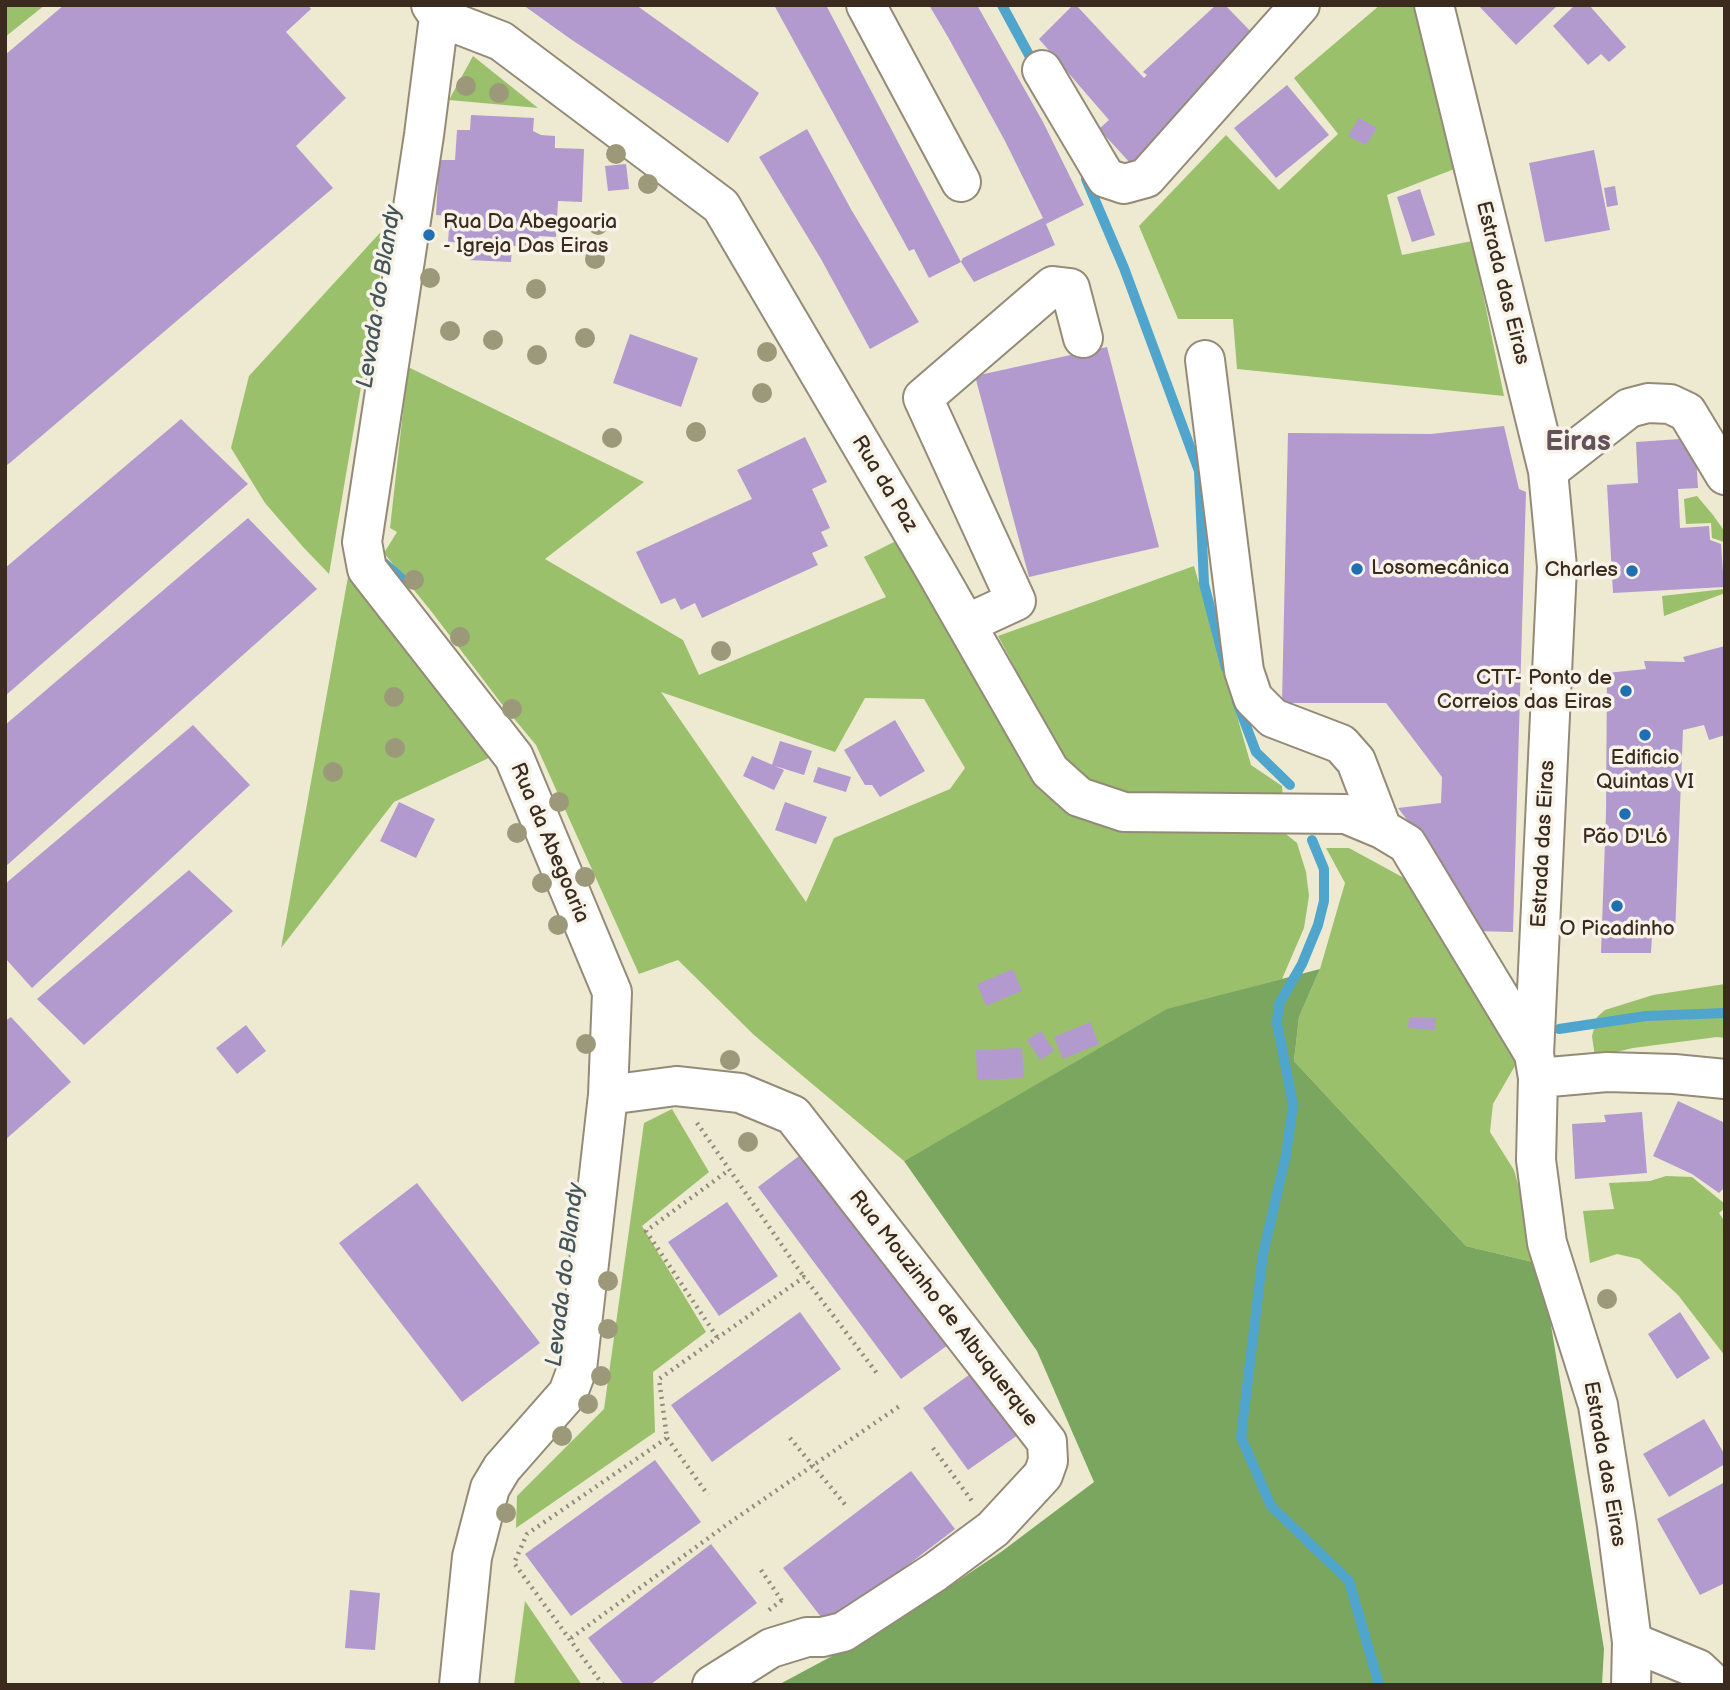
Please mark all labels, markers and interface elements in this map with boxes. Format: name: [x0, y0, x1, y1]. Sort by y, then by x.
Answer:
street label: Estrada das Eiras: [1470, 199, 1534, 367]
water label: Levada do Blandy: [352, 204, 408, 390]
place label: Rua Da Abegoaria - Igreja Das Eiras: [443, 210, 617, 260]
marker: Rua Da Abegoaria - Igreja Das Eiras: [421, 227, 437, 243]
district label: Eiras: [1545, 426, 1611, 460]
street label: Rua da Paz: [845, 431, 923, 537]
place label: Losomecânica: [1371, 556, 1509, 582]
place label: Charles: [1545, 558, 1618, 584]
marker: Losomecânica: [1349, 561, 1365, 577]
marker: Charles: [1624, 563, 1640, 579]
place label: CTT- Ponto de Correios das Eiras: [1437, 666, 1612, 716]
marker: CTT- Ponto de Correios das Eiras: [1618, 683, 1634, 699]
marker: Edificio Quintas VI: [1637, 727, 1653, 743]
place label: Edificio Quintas VI: [1596, 746, 1694, 796]
street label: Rua da Abegoaria: [504, 759, 594, 927]
street label: Estrada das Eiras: [1527, 760, 1561, 928]
marker: Pão D'Ló: [1617, 806, 1633, 822]
place label: Pão D'Ló: [1582, 825, 1668, 851]
marker: O Picadinho: [1609, 898, 1625, 914]
place label: O Picadinho: [1559, 917, 1675, 943]
water label: Levada do Blandy: [541, 1182, 591, 1368]
street label: Rua Mouzinho de Albuquerque: [843, 1186, 1043, 1432]
street label: Estrada das Eiras: [1577, 1379, 1631, 1549]

